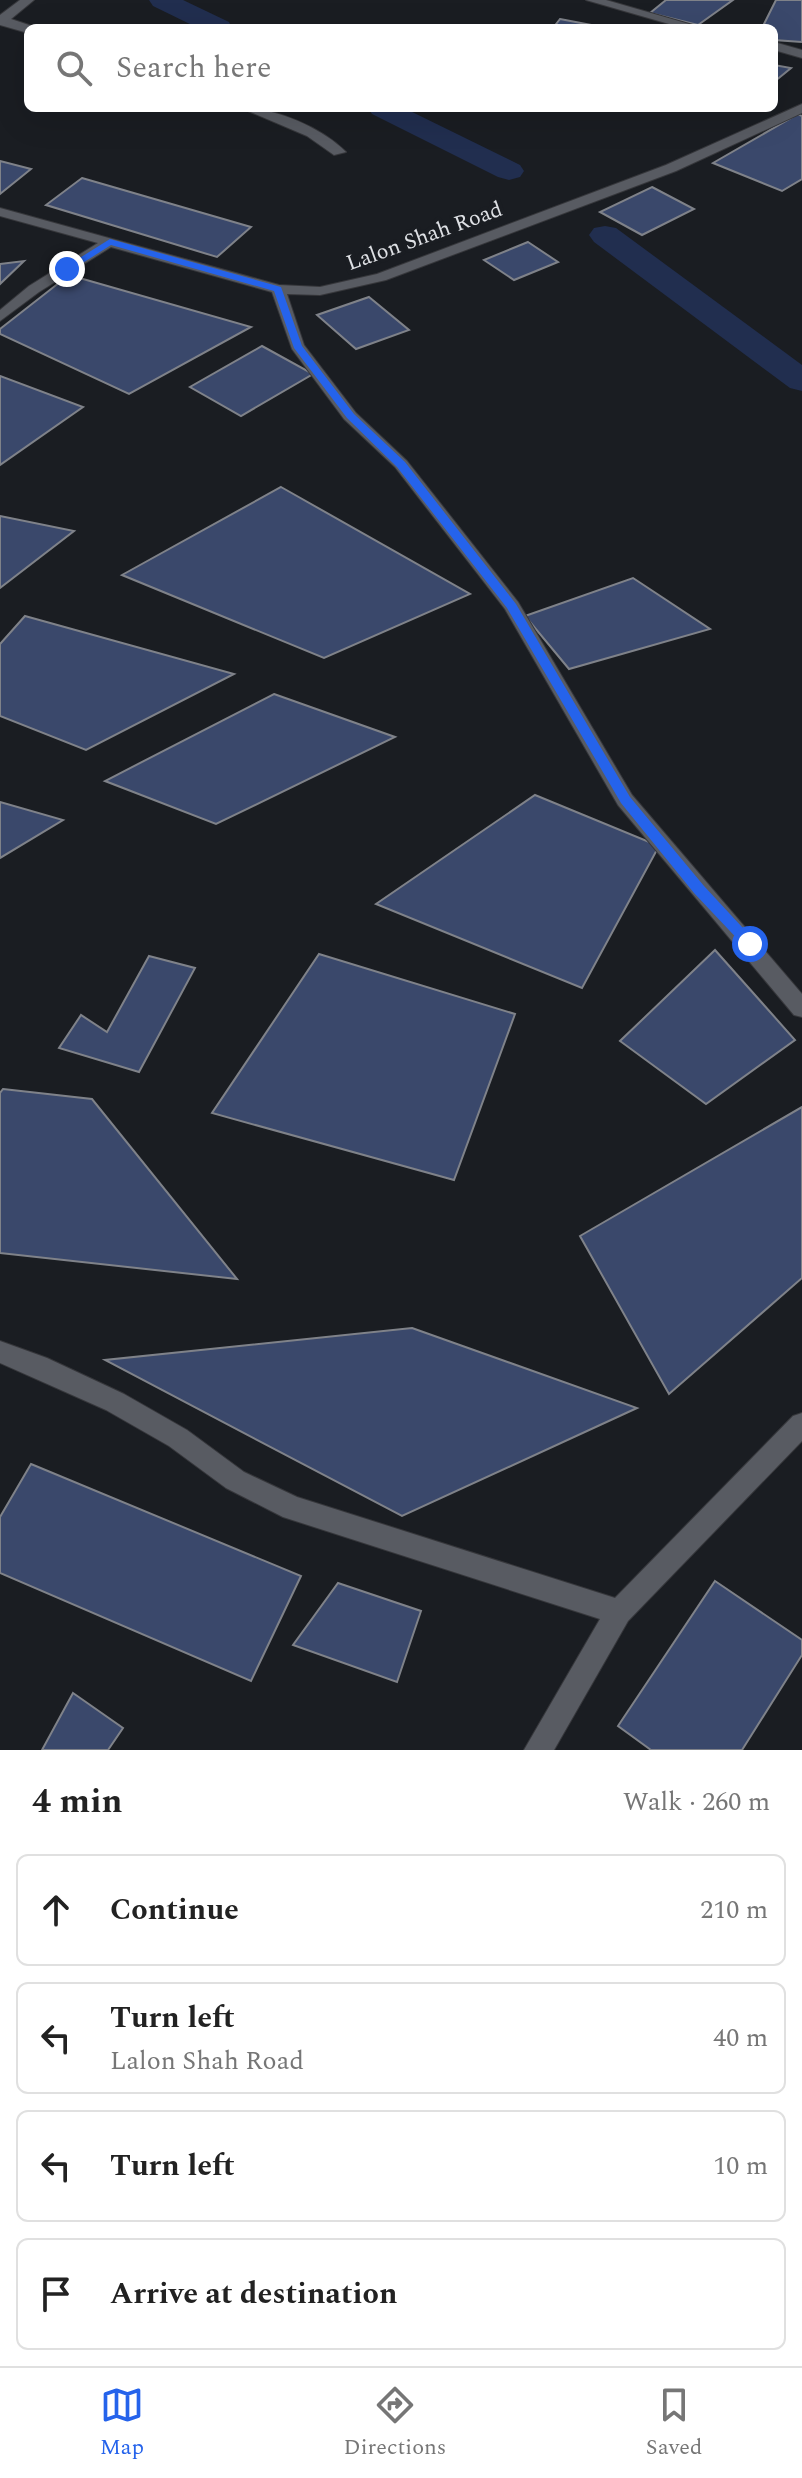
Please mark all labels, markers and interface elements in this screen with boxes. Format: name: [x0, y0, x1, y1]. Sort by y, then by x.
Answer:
search box: [24, 24, 778, 112]
text: Search here: [116, 45, 272, 91]
icon: search: [52, 46, 96, 90]
street label: Lalon Shah Road: [342, 193, 507, 280]
route end: [49, 251, 85, 287]
route start: [732, 926, 768, 962]
text: 4 min: [32, 1776, 122, 1828]
text: Walk · 260 m: [623, 1782, 770, 1822]
text: Continue: [110, 1887, 239, 1933]
icon: ahead: [34, 1888, 78, 1932]
text: 210 m: [700, 1890, 768, 1930]
text: Turn left: [110, 1995, 235, 2041]
icon: left: [34, 2016, 78, 2060]
text: 40 m: [713, 2018, 768, 2058]
text: Lalon Shah Road: [110, 2041, 304, 2081]
text: Turn left: [110, 2143, 235, 2189]
icon: left: [34, 2144, 78, 2188]
text: 10 m: [713, 2146, 768, 2186]
text: Arrive at destination: [110, 2271, 397, 2317]
icon: arrive: [34, 2272, 78, 2316]
tab: Map: [100, 2383, 144, 2464]
tab: Directions: [344, 2383, 446, 2464]
tab: Saved: [646, 2383, 702, 2464]

